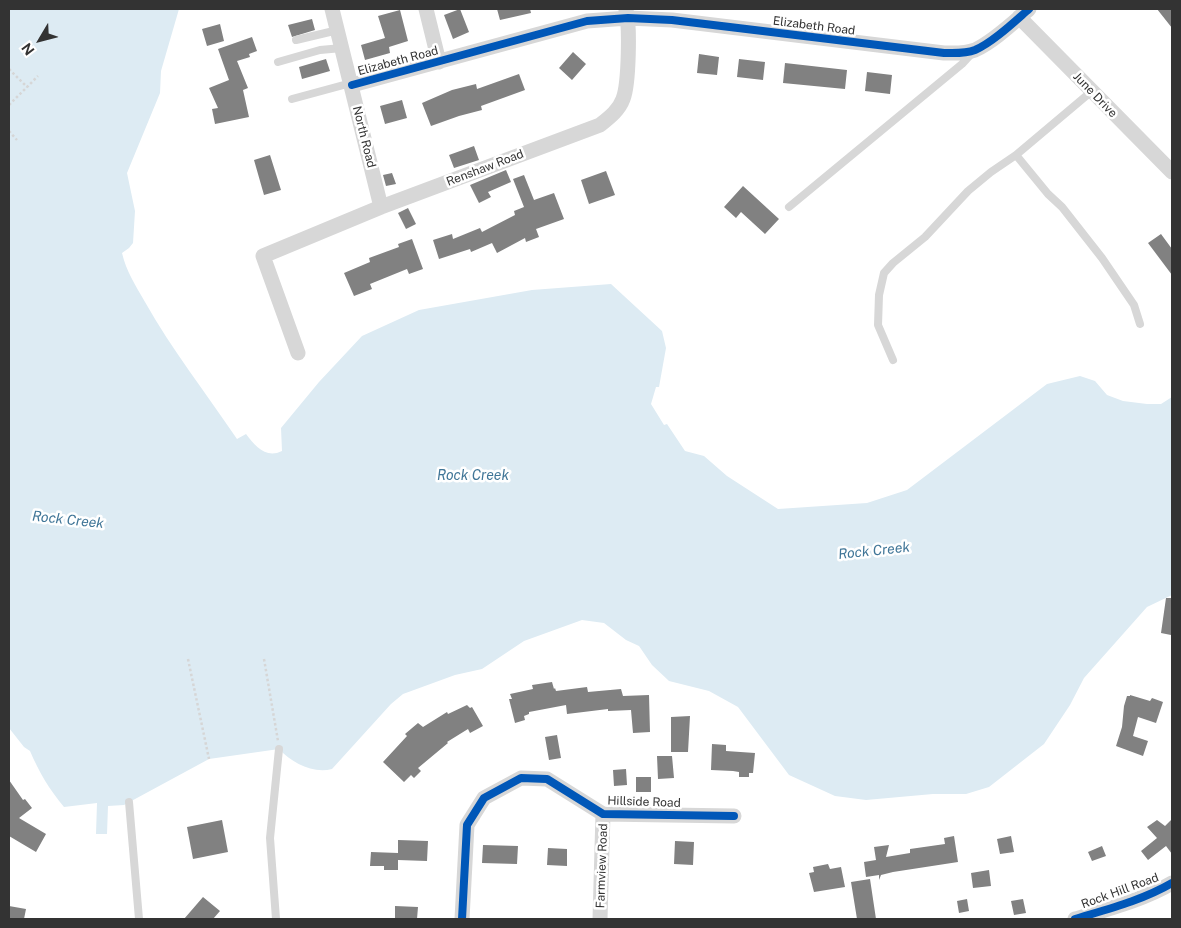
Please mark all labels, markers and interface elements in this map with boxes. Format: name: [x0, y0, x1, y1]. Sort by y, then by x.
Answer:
street label: Elizabeth Road: [772, 14, 856, 38]
north arrow: [15, 15, 65, 65]
text: N: [18, 40, 38, 58]
street label: Elizabeth Road: [356, 43, 440, 79]
street label: June Drive: [1070, 69, 1120, 121]
street label: North Road: [349, 105, 379, 169]
street label: Renshaw Road: [444, 147, 526, 189]
water label: Rock Creek: [437, 468, 509, 484]
water label: Rock Creek: [31, 508, 105, 532]
water label: Rock Creek: [837, 539, 911, 563]
street label: Hillside Road: [607, 794, 681, 810]
street label: Farmview Road: [593, 823, 611, 909]
street label: Rock Hill Road: [1079, 870, 1161, 912]

